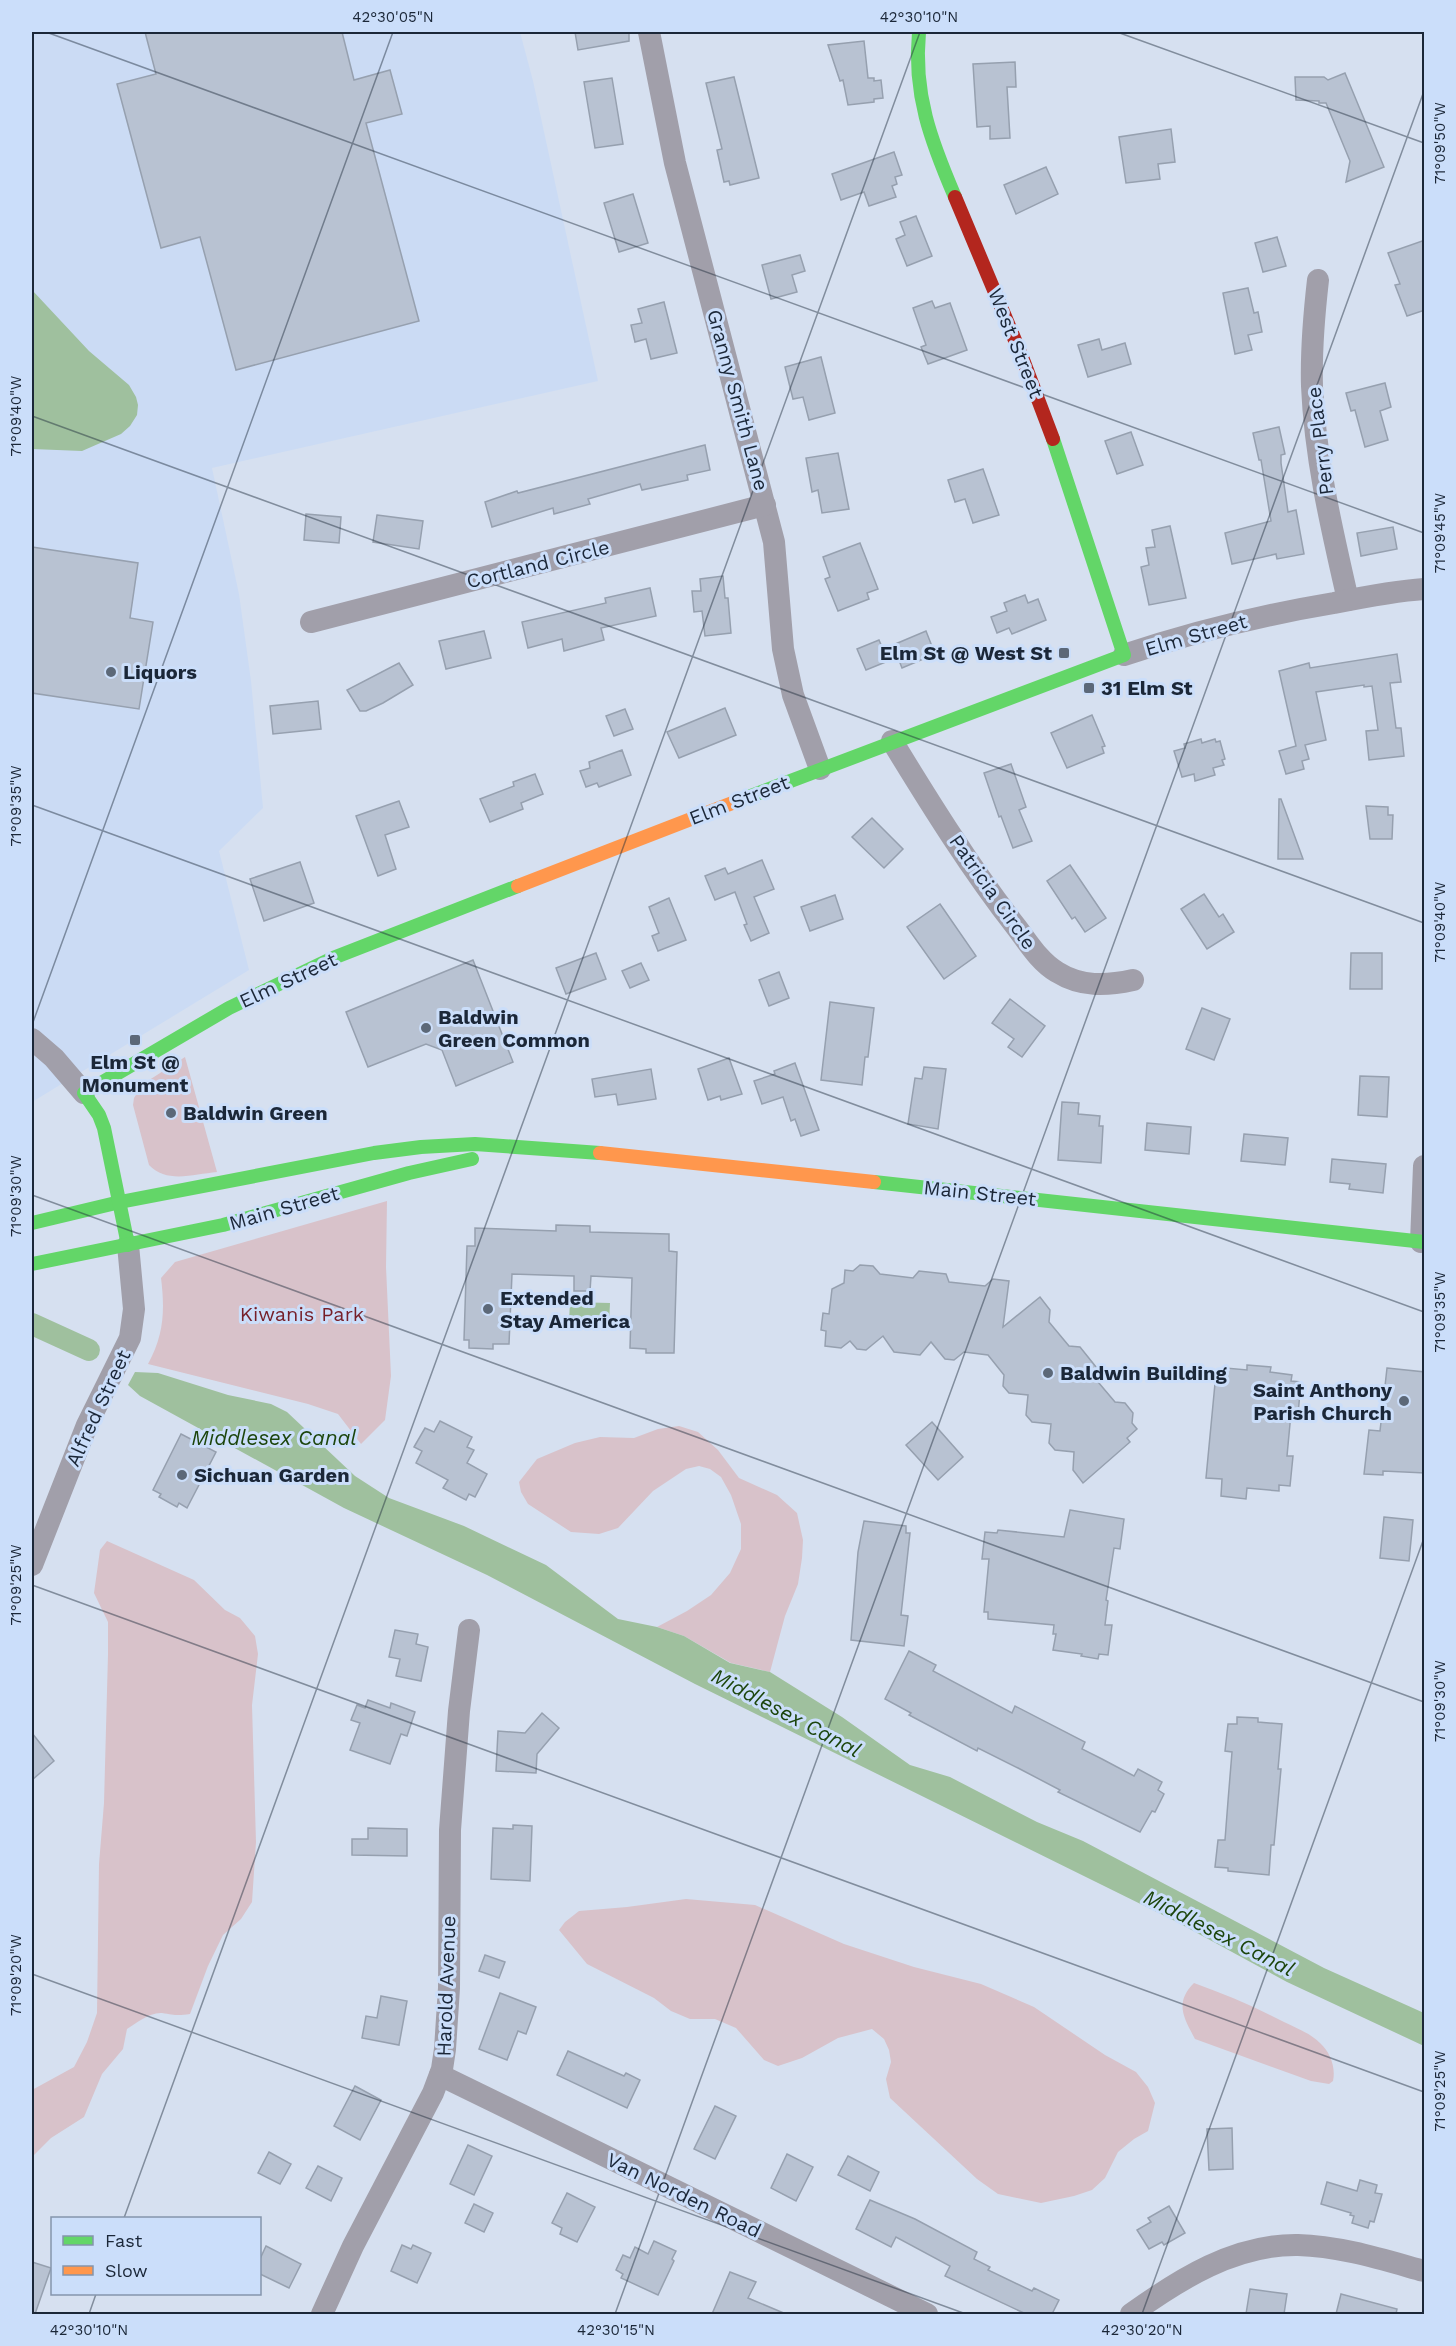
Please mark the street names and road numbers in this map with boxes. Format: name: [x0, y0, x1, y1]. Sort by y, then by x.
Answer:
street label: West Street: [983, 285, 1049, 402]
street label: Granny Smith Lane: [702, 307, 774, 493]
street label: Perry Place: [1301, 385, 1339, 497]
street label: Cortland Circle: [464, 535, 612, 593]
street label: Elm Street: [1142, 609, 1250, 661]
street label: Elm Street: [686, 770, 793, 830]
street label: Patricia Circle: [944, 830, 1042, 954]
street label: Elm Street: [235, 947, 341, 1013]
street label: Main Street: [923, 1175, 1038, 1211]
street label: Main Street: [226, 1181, 342, 1235]
street label: Alfred Street: [60, 1345, 136, 1470]
street label: Harold Avenue: [432, 1915, 460, 2057]
street label: Van Norden Road: [603, 2147, 765, 2243]

